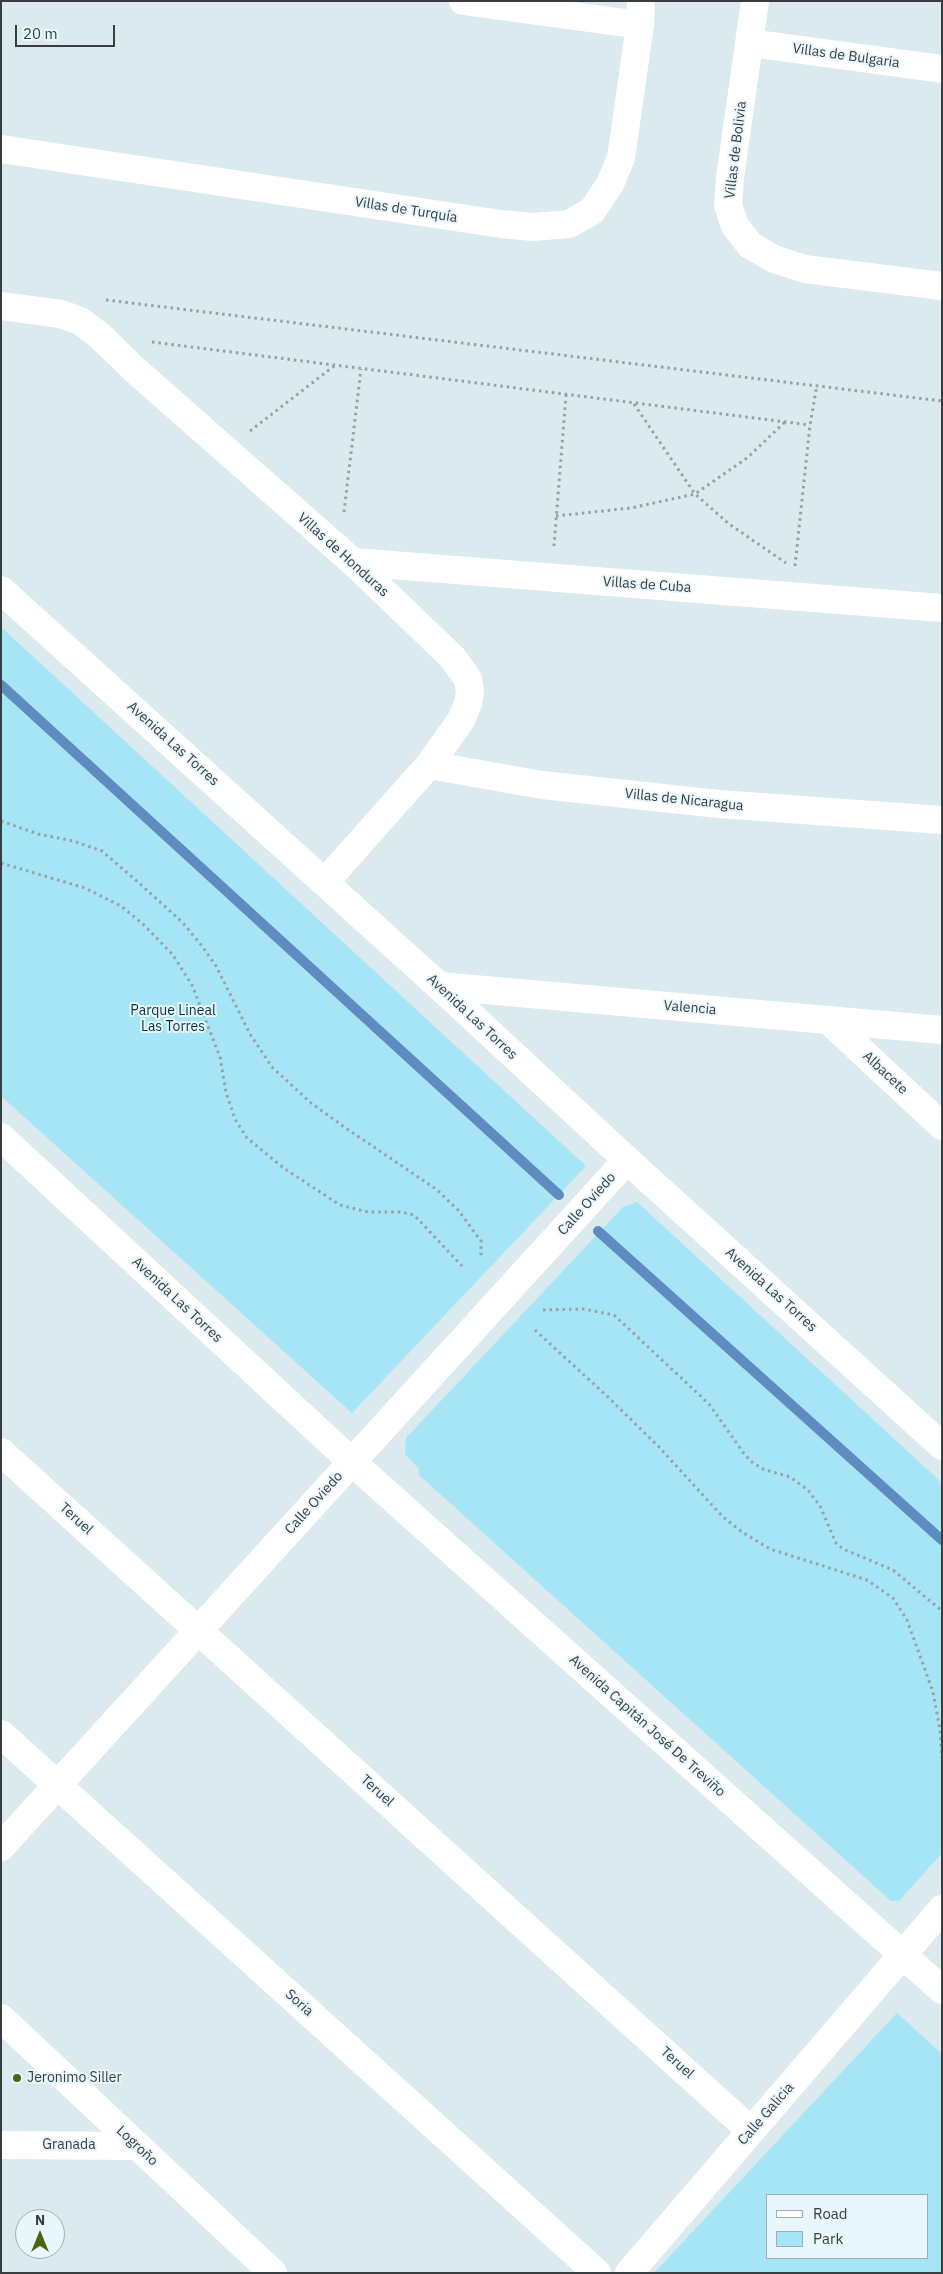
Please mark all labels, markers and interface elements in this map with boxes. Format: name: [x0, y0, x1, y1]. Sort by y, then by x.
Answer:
scale bar: [18, 15, 118, 47]
text: 20 m: [23, 24, 58, 43]
street label: Villas de Bulgaria: [791, 40, 901, 72]
street label: Villas de Bolivia: [722, 100, 750, 200]
street label: Villas de Turquía: [354, 194, 458, 226]
street label: Villas de Honduras: [294, 509, 392, 601]
street label: Villas de Cuba: [602, 574, 692, 596]
street label: Avenida Las Torres: [124, 698, 222, 790]
street label: Villas de Nicaragua: [624, 785, 744, 815]
street label: Avenida Las Torres: [423, 971, 521, 1063]
street label: Valencia: [663, 997, 717, 1019]
park label: Parque Lineal Las Torres: [130, 1003, 216, 1036]
street label: Albacete: [859, 1048, 911, 1098]
street label: Calle Oviedo: [554, 1169, 620, 1239]
street label: Avenida Las Torres: [722, 1244, 820, 1336]
street label: Avenida Las Torres: [128, 1254, 226, 1346]
street label: Calle Oviedo: [281, 1468, 347, 1538]
street label: Teruel: [56, 1500, 96, 1538]
street label: Avenida Capitán José De Treviño: [565, 1651, 729, 1801]
street label: Teruel: [357, 1772, 397, 1810]
street label: Soria: [281, 1986, 317, 2020]
street label: Teruel: [657, 2044, 697, 2082]
place label: Jeronimo Siller: [27, 2070, 122, 2086]
marker: Jeronimo Siller: [11, 2072, 23, 2084]
street label: Calle Galicia: [734, 2079, 798, 2149]
street label: Logroño: [113, 2123, 161, 2169]
street label: Granada: [42, 2137, 96, 2153]
legend: [766, 2194, 928, 2259]
text: Road: [813, 2204, 848, 2223]
north arrow: [15, 2209, 65, 2259]
text: N: [35, 2211, 45, 2229]
text: Park: [813, 2229, 843, 2248]

